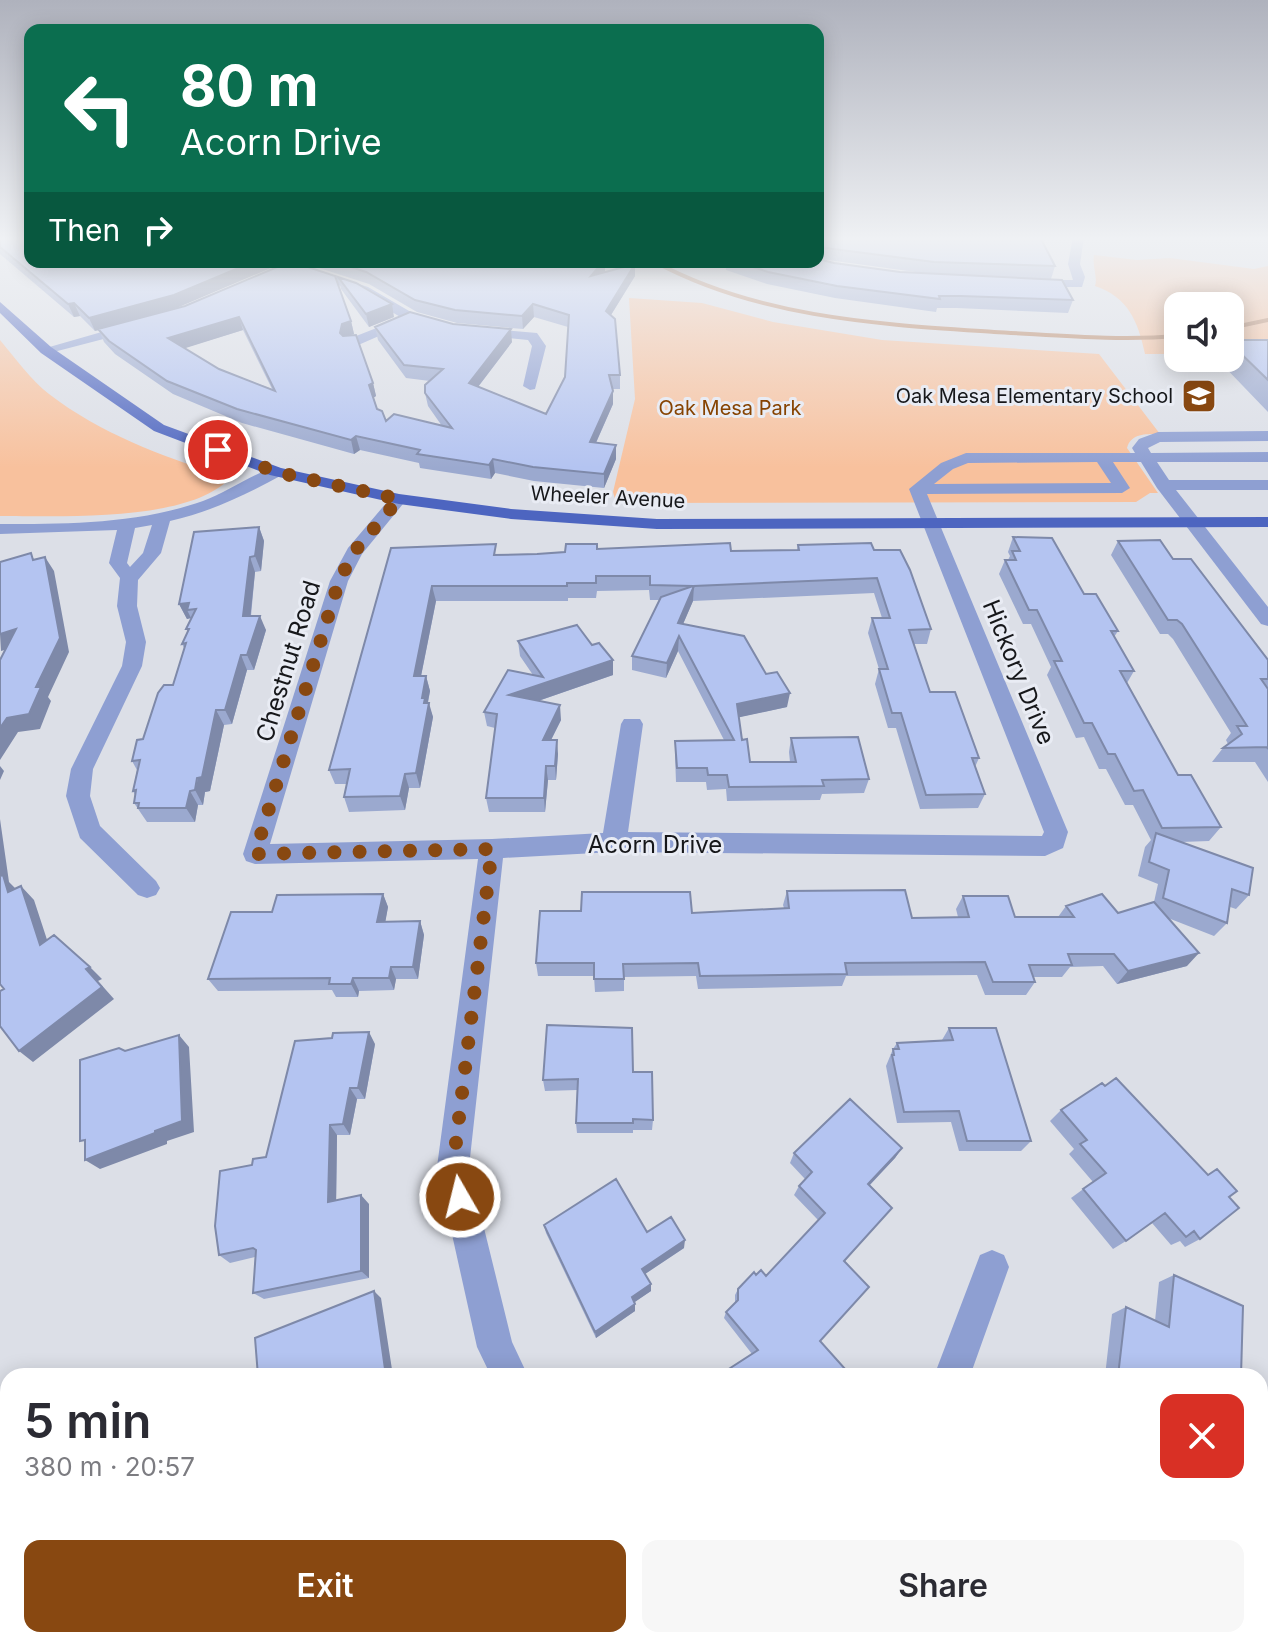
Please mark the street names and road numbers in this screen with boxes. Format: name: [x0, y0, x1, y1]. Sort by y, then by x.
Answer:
street label: Wheeler Avenue: [530, 481, 686, 513]
street label: Chestnut Road: [250, 577, 326, 745]
street label: Hickory Drive: [977, 595, 1061, 749]
street label: Acorn Drive: [588, 830, 722, 859]

